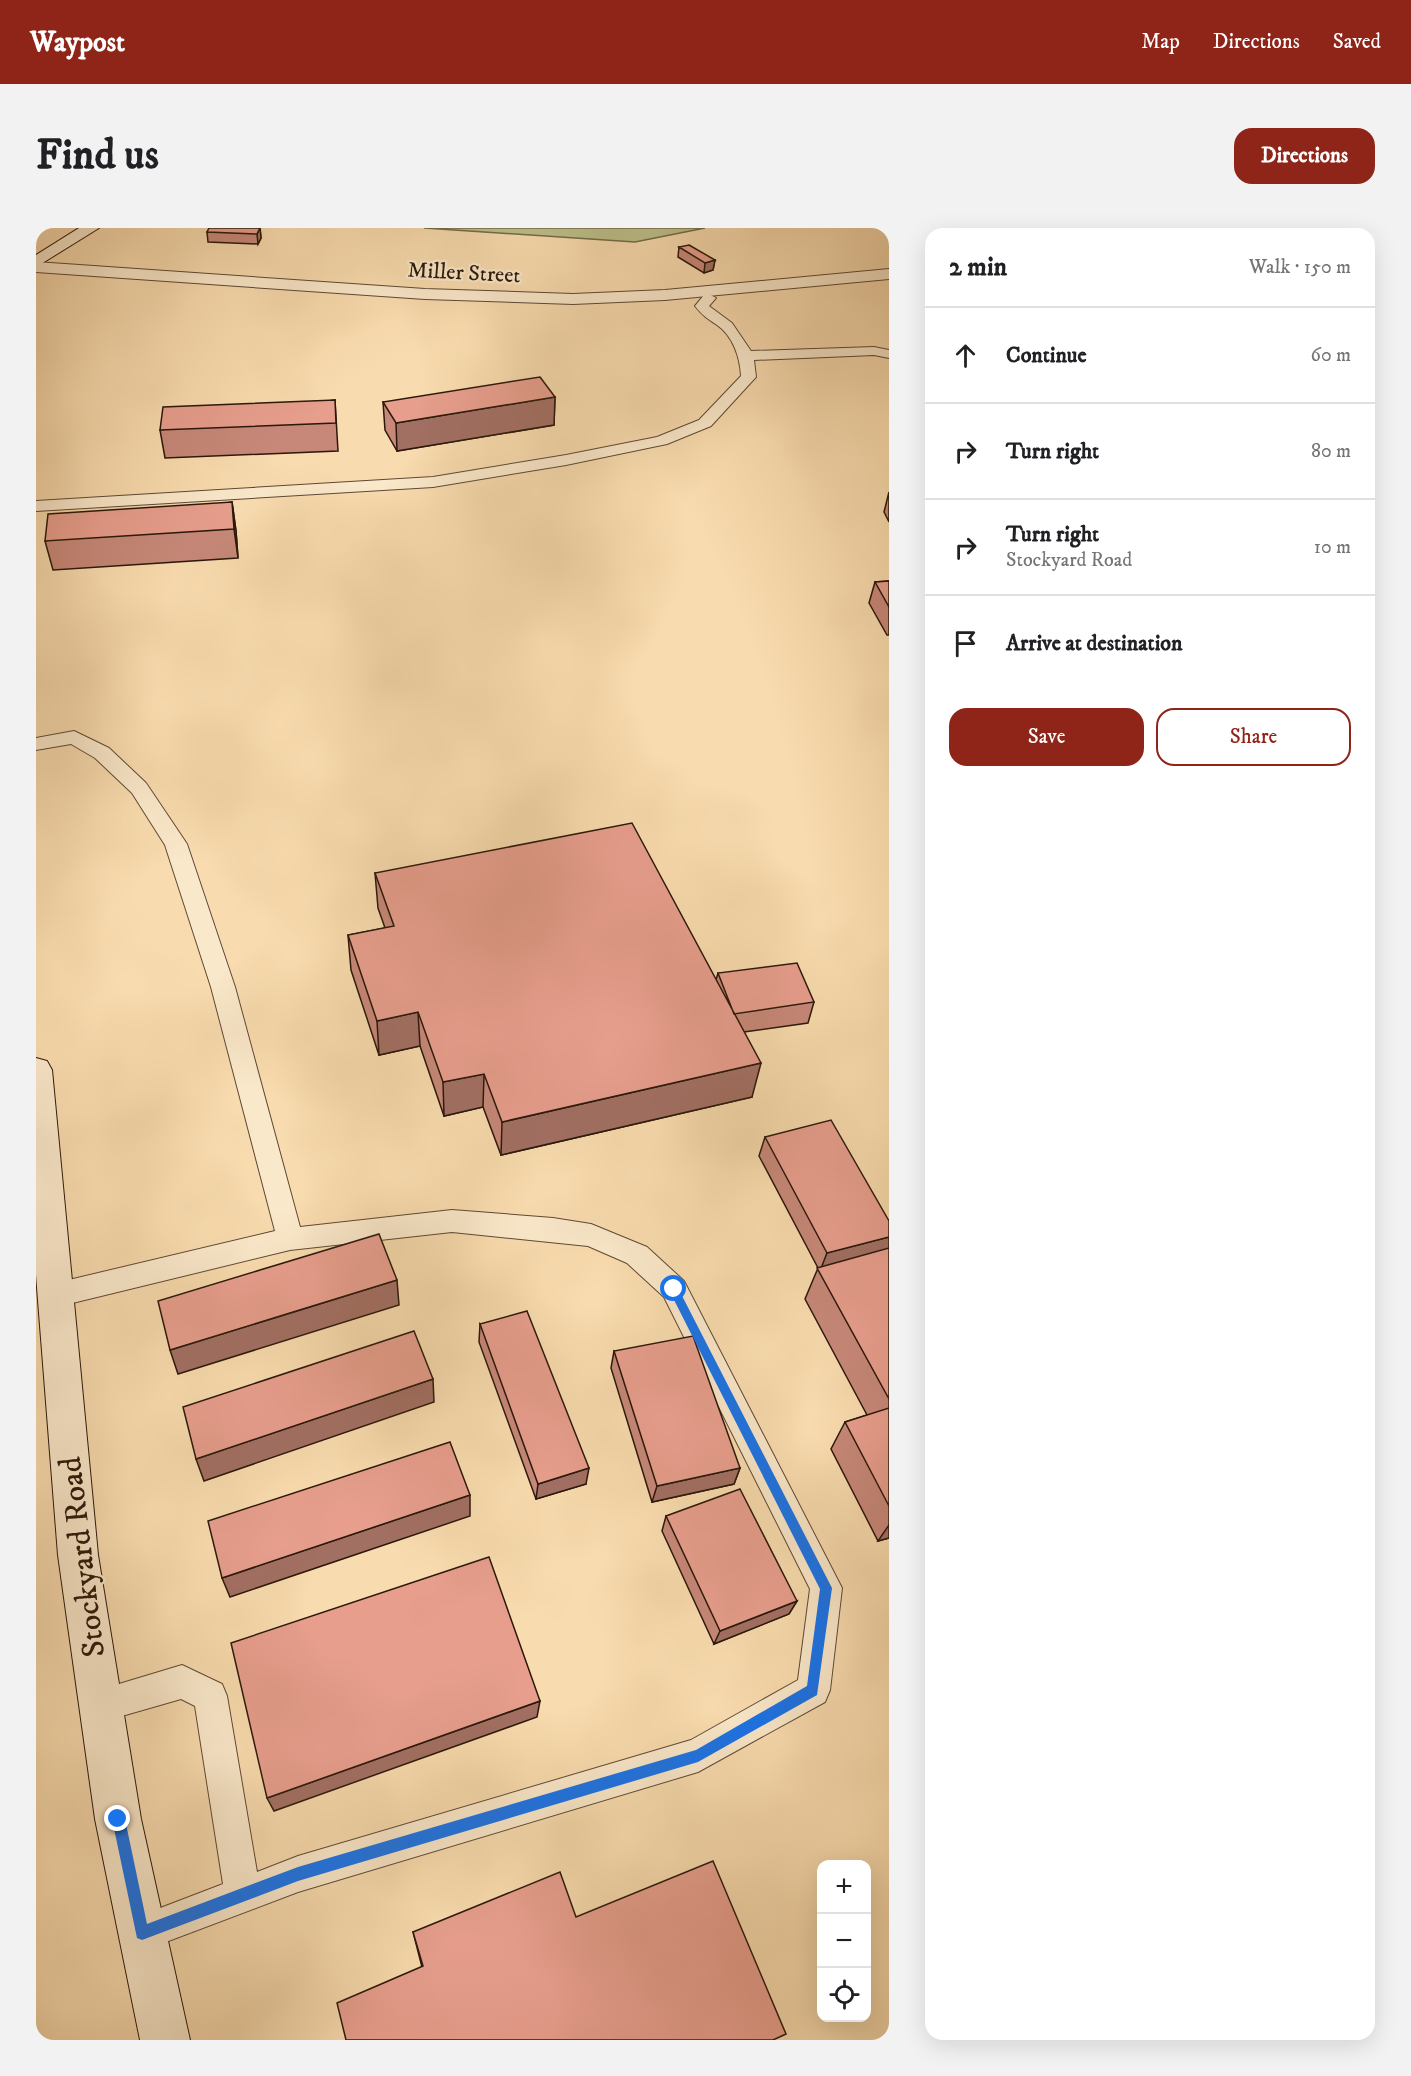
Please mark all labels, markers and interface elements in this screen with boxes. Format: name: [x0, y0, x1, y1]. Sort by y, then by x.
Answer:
text: Waypost: [30, 25, 125, 60]
text: Map: [1141, 29, 1180, 55]
text: Directions: [1213, 29, 1300, 55]
text: Saved: [1333, 29, 1381, 55]
button: Directions: [1234, 128, 1375, 184]
text: Find us: [36, 130, 159, 182]
text: 2 min: [949, 251, 1007, 284]
text: Walk · 150 m: [1249, 255, 1351, 280]
street label: Miller Street: [407, 257, 521, 289]
icon: ahead: [949, 339, 982, 372]
text: Continue: [1006, 342, 1087, 369]
text: 60 m: [1311, 343, 1351, 368]
icon: right: [949, 435, 982, 468]
text: Turn right: [1006, 438, 1099, 465]
text: 80 m: [1311, 439, 1351, 464]
text: Turn right: [1006, 521, 1099, 548]
icon: right: [949, 531, 982, 564]
text: 10 m: [1314, 535, 1351, 560]
text: Stockyard Road: [1006, 548, 1132, 573]
icon: arrive: [949, 627, 982, 660]
text: Arrive at destination: [1006, 630, 1183, 657]
button: Save: [949, 708, 1144, 766]
button: Share: [1156, 708, 1351, 766]
route start: [660, 1275, 686, 1301]
street label: Stockyard Road: [51, 1454, 115, 1660]
route end: [104, 1805, 130, 1831]
map controls: [817, 1860, 871, 2022]
button: +: [817, 1860, 871, 1914]
button: −: [817, 1914, 871, 1968]
button: locate: [817, 1968, 871, 2022]

